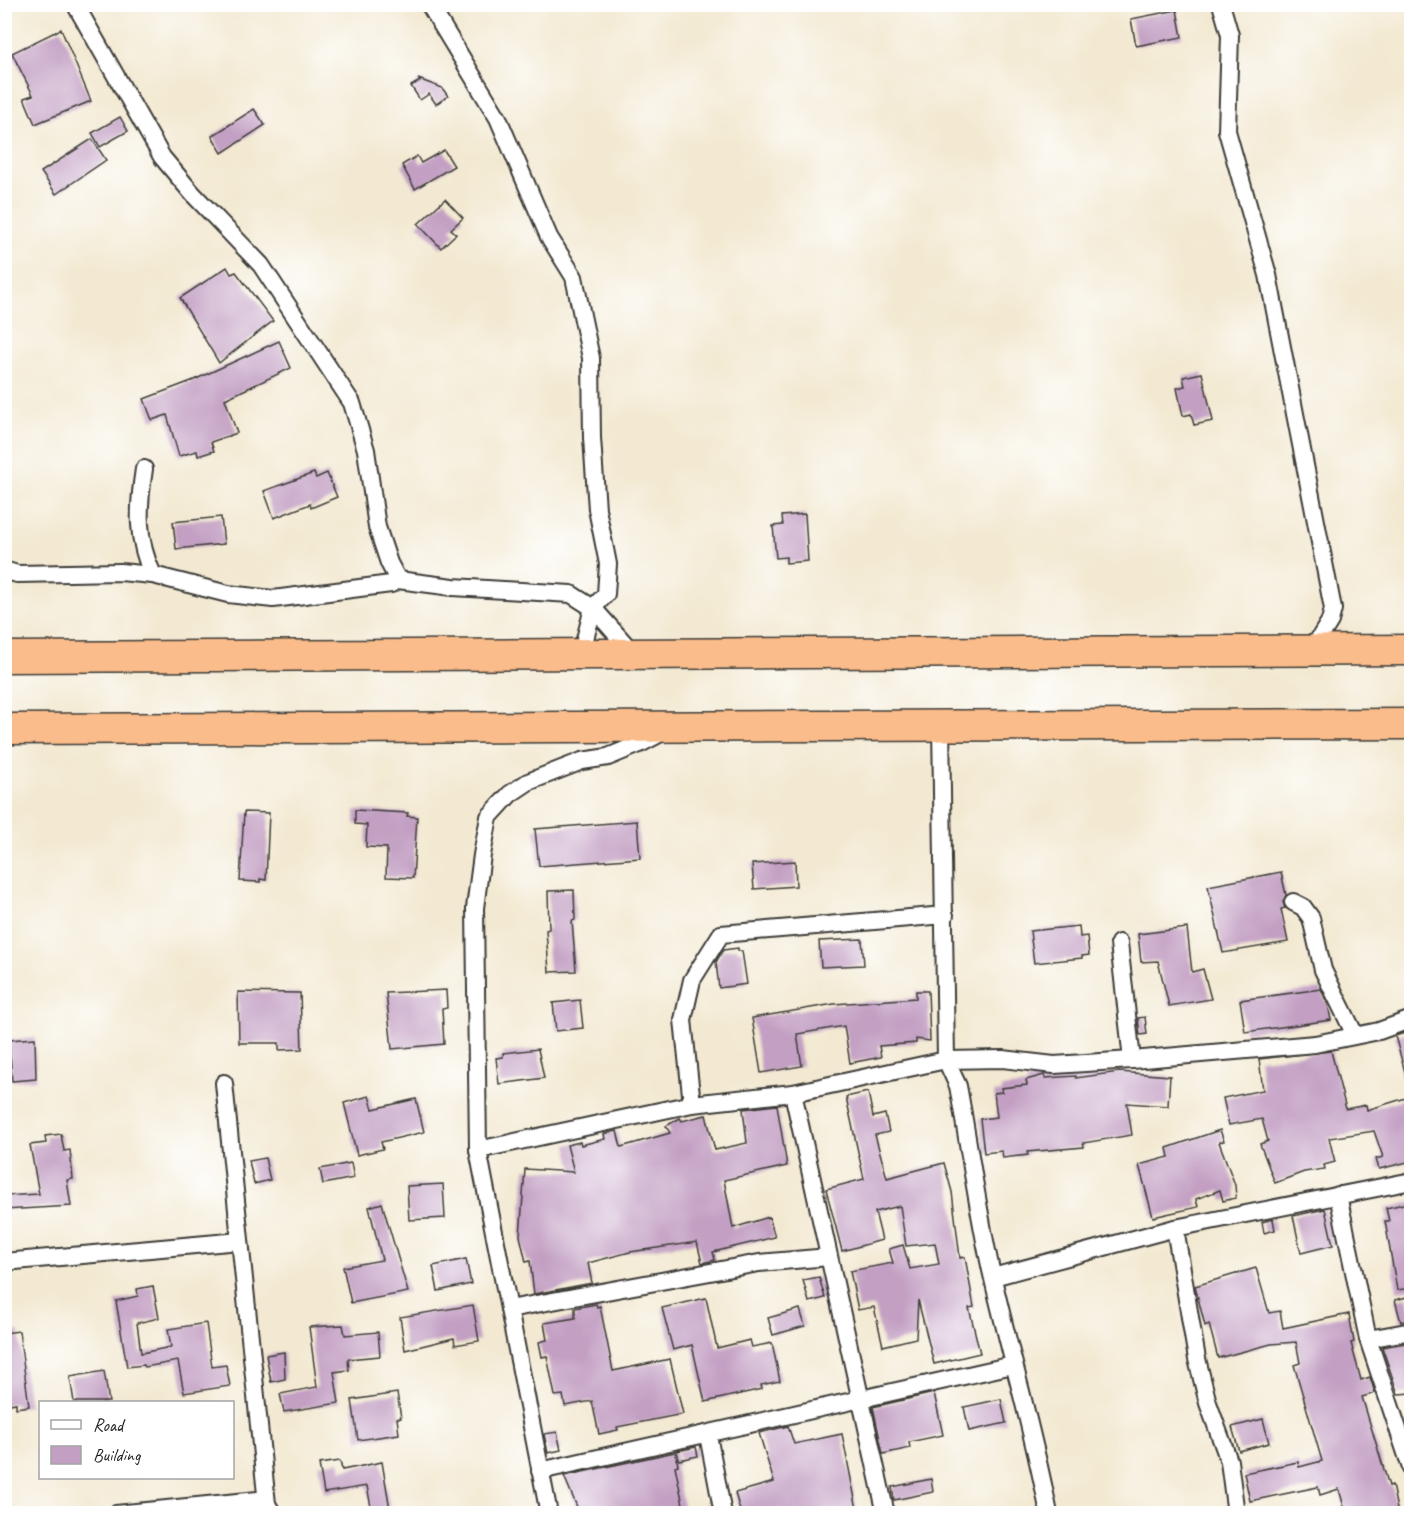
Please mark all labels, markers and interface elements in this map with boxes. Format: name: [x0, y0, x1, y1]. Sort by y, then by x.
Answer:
legend: [39, 1401, 234, 1479]
text: Road: [93, 1414, 126, 1436]
text: Building: [93, 1444, 142, 1466]

